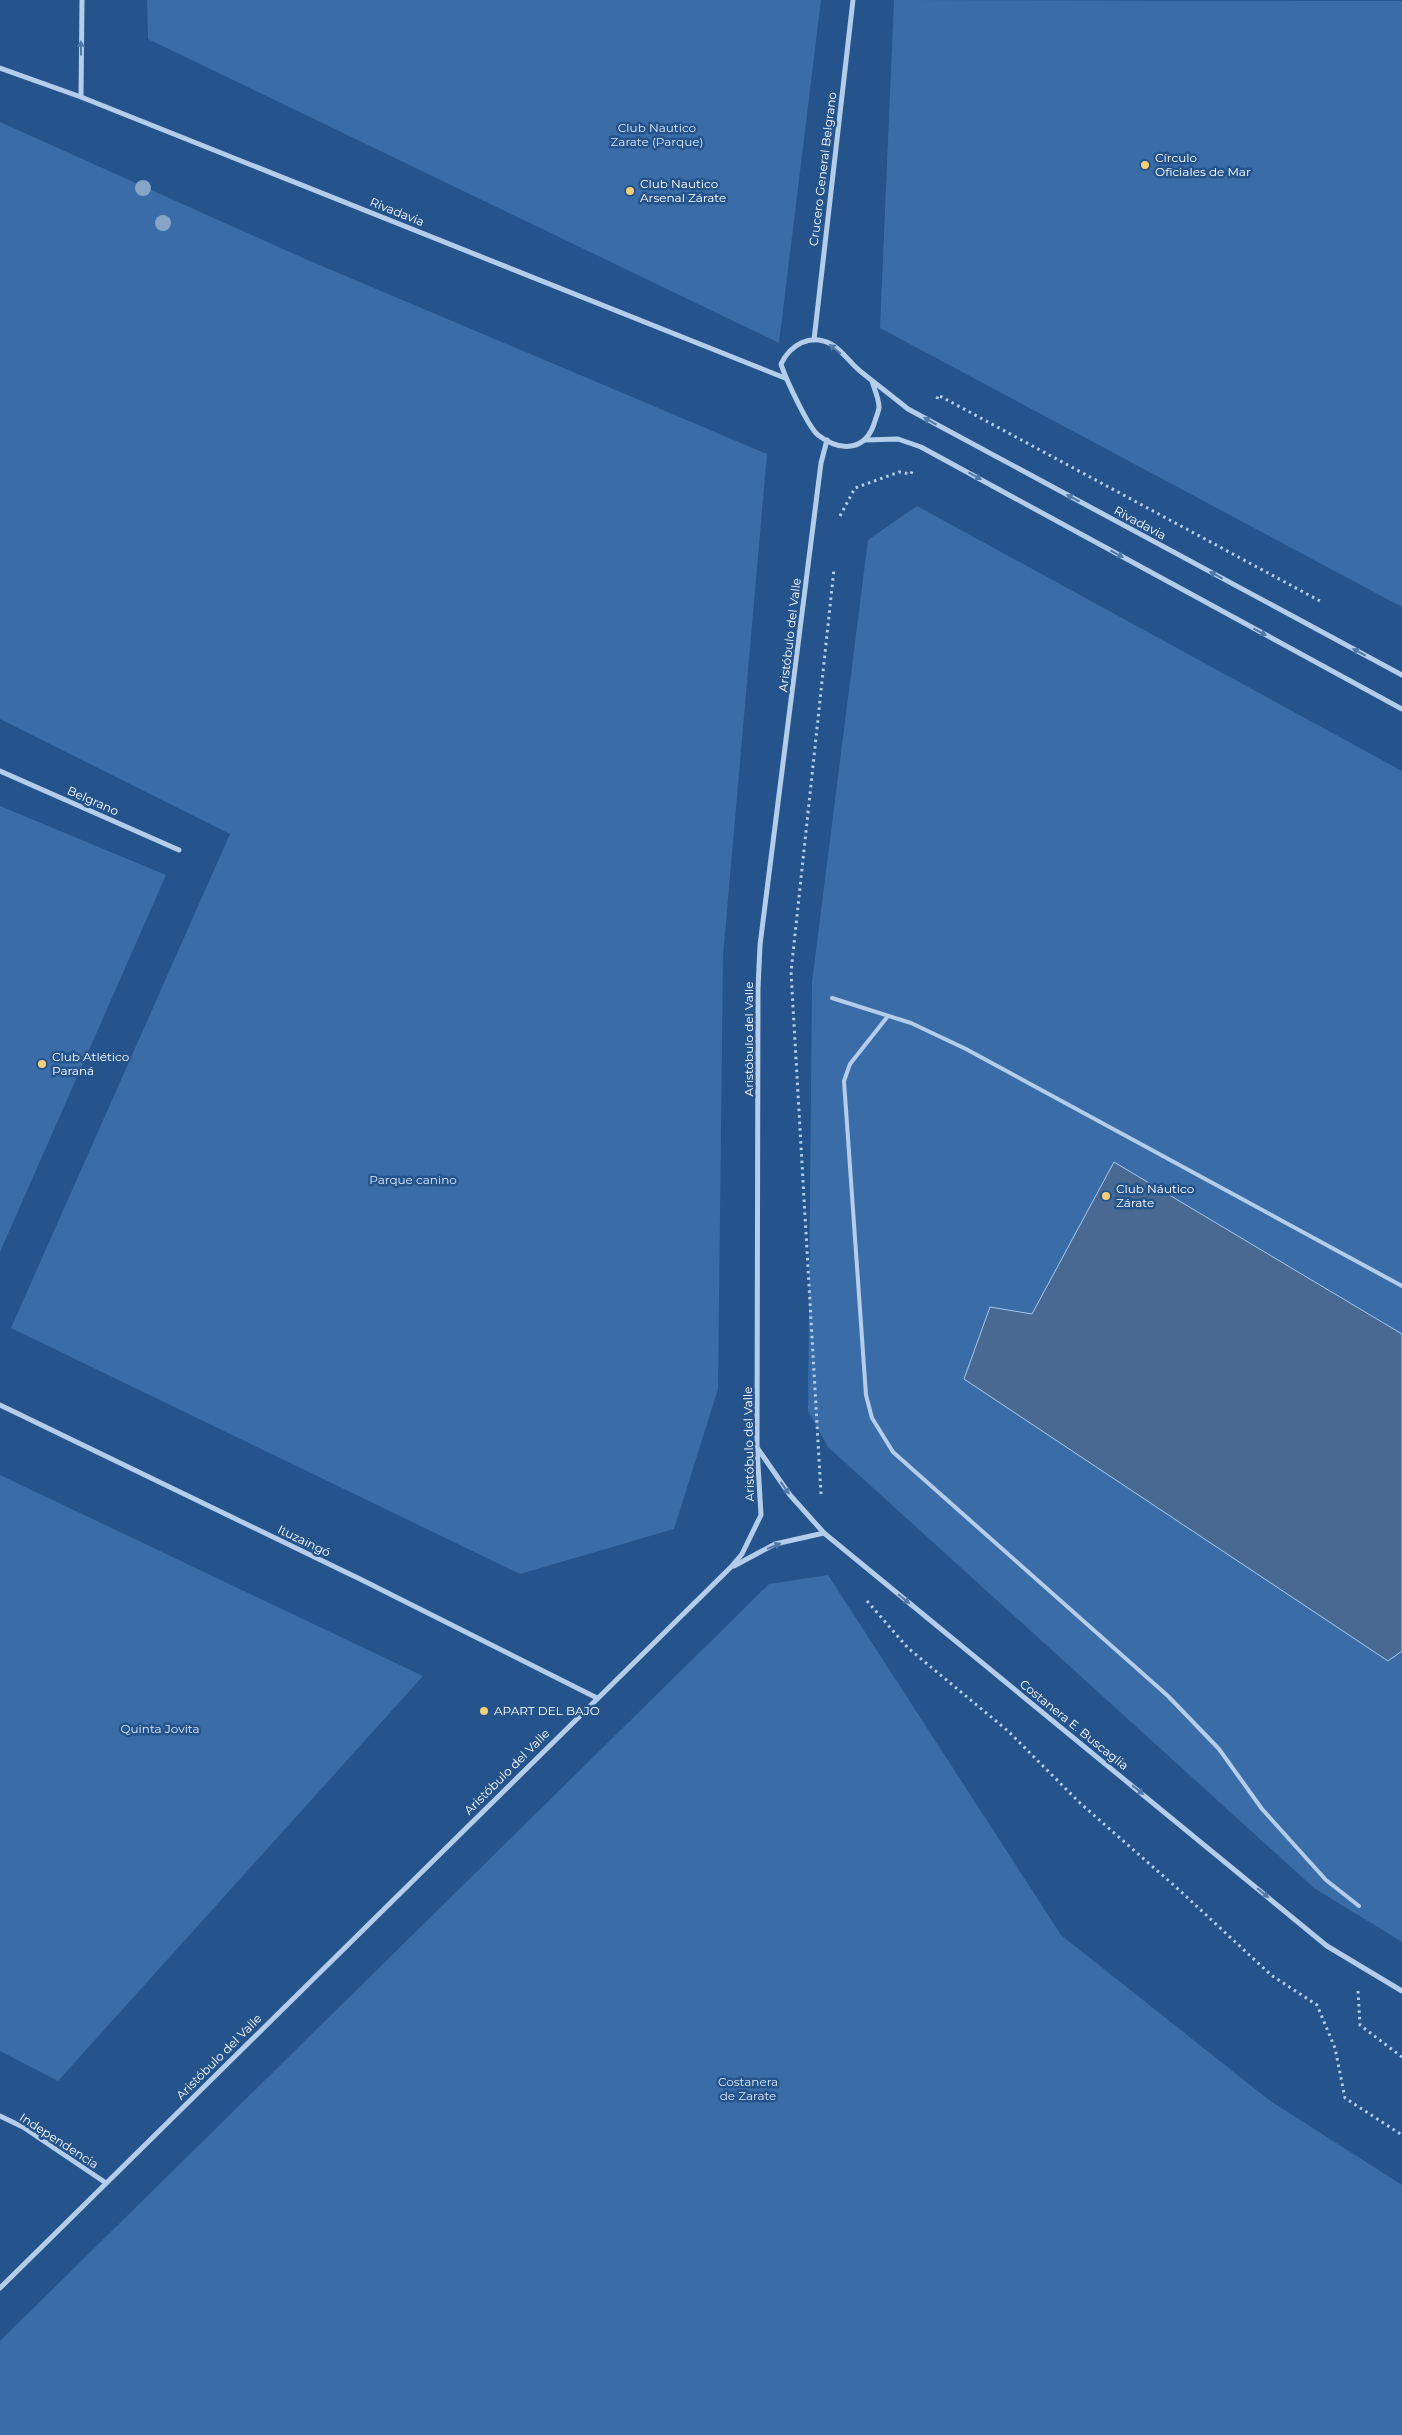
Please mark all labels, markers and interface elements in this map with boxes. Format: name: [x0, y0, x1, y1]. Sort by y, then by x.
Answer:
one-way arrow: [77, 40, 85, 56]
street label: Crucero General Belgrano: [806, 91, 839, 247]
park label: Club Nautico Zarate (Parque): [611, 120, 703, 149]
place label: Círculo Oficiales de Mar: [1155, 150, 1251, 179]
marker: Círculo Oficiales de Mar: [1139, 159, 1151, 171]
place label: Club Nautico Arsenal Zárate: [640, 176, 726, 205]
marker: Club Nautico Arsenal Zárate: [624, 185, 636, 197]
street label: Rivadavia: [368, 194, 427, 229]
one-way arrow: [828, 344, 842, 354]
one-way arrow: [923, 417, 937, 425]
one-way arrow: [968, 472, 981, 481]
one-way arrow: [1066, 494, 1080, 502]
street label: Rivadavia: [1111, 503, 1169, 543]
one-way arrow: [1110, 550, 1125, 558]
one-way arrow: [1209, 571, 1223, 579]
street label: Aristóbulo del Valle: [775, 577, 804, 693]
one-way arrow: [1253, 628, 1267, 636]
one-way arrow: [1352, 648, 1366, 656]
street label: Belgrano: [65, 783, 121, 819]
street label: Aristóbulo del Valle: [741, 982, 756, 1096]
place label: Club Atlético Paraná: [52, 1049, 129, 1078]
marker: Club Atlético Paraná: [36, 1058, 48, 1070]
park label: Parque canino: [369, 1172, 457, 1187]
place label: Club Náutico Zárate: [1116, 1181, 1194, 1210]
marker: Club Náutico Zárate: [1100, 1190, 1112, 1202]
street label: Aristóbulo del Valle: [740, 1386, 757, 1502]
one-way arrow: [780, 1482, 790, 1495]
street label: Ituzaingó: [275, 1521, 333, 1560]
one-way arrow: [767, 1542, 782, 1549]
one-way arrow: [897, 1593, 910, 1604]
street label: Costanera E. Buscaglia: [1017, 1676, 1132, 1773]
place label: APART DEL BAJO: [494, 1703, 600, 1718]
marker: APART DEL BAJO: [478, 1705, 490, 1717]
park label: Quinta Jovita: [120, 1721, 200, 1736]
street label: Aristóbulo del Valle: [461, 1726, 553, 1818]
one-way arrow: [1131, 1785, 1144, 1796]
one-way arrow: [1257, 1888, 1270, 1899]
street label: Aristóbulo del Valle: [173, 2011, 265, 2103]
park label: Costanera de Zarate: [718, 2074, 778, 2103]
street label: Independencia: [17, 2109, 102, 2172]

